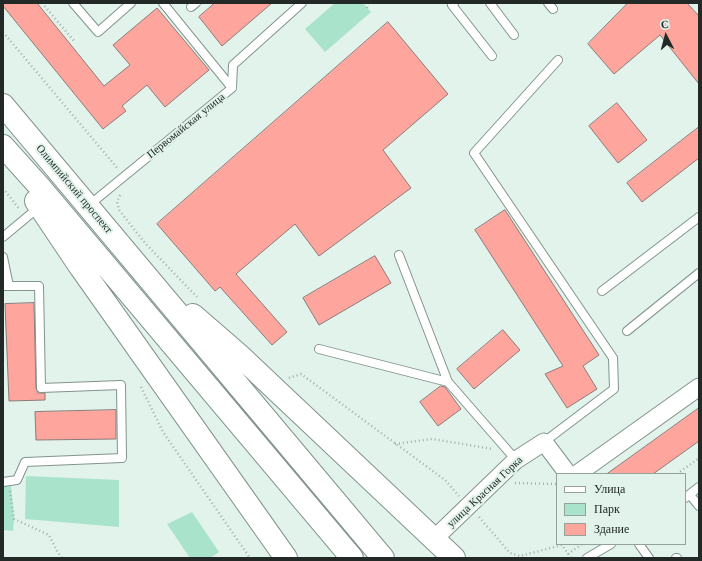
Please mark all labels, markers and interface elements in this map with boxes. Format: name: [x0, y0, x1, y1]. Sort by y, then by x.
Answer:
north arrow: [646, 16, 686, 56]
text: С: [660, 17, 669, 31]
street label: Первомайская улица: [144, 90, 228, 162]
street label: Олимпийский проспект: [33, 142, 115, 236]
street label: улица Красная Горка: [445, 454, 525, 530]
legend: [556, 473, 686, 545]
text: Улица: [594, 481, 625, 496]
text: Парк: [594, 501, 620, 516]
text: Здание: [594, 521, 629, 536]

